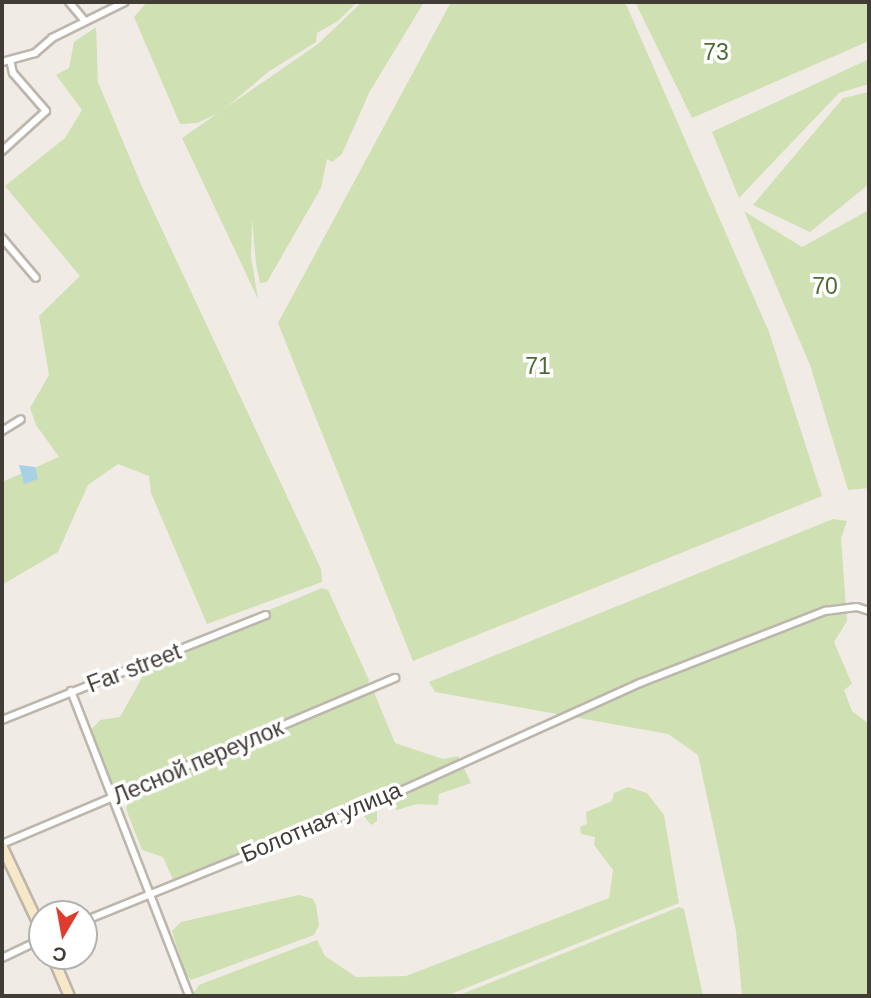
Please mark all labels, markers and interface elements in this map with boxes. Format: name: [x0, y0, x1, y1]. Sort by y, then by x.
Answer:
park label: 73: [703, 38, 729, 66]
park label: 70: [812, 272, 838, 300]
park label: 71: [525, 352, 551, 380]
street label: Far street: [83, 637, 185, 699]
street label: Лесной переулок: [109, 714, 287, 810]
street label: Болотная улица: [237, 776, 405, 868]
north arrow: [28, 900, 98, 970]
text: С: [51, 943, 68, 966]

